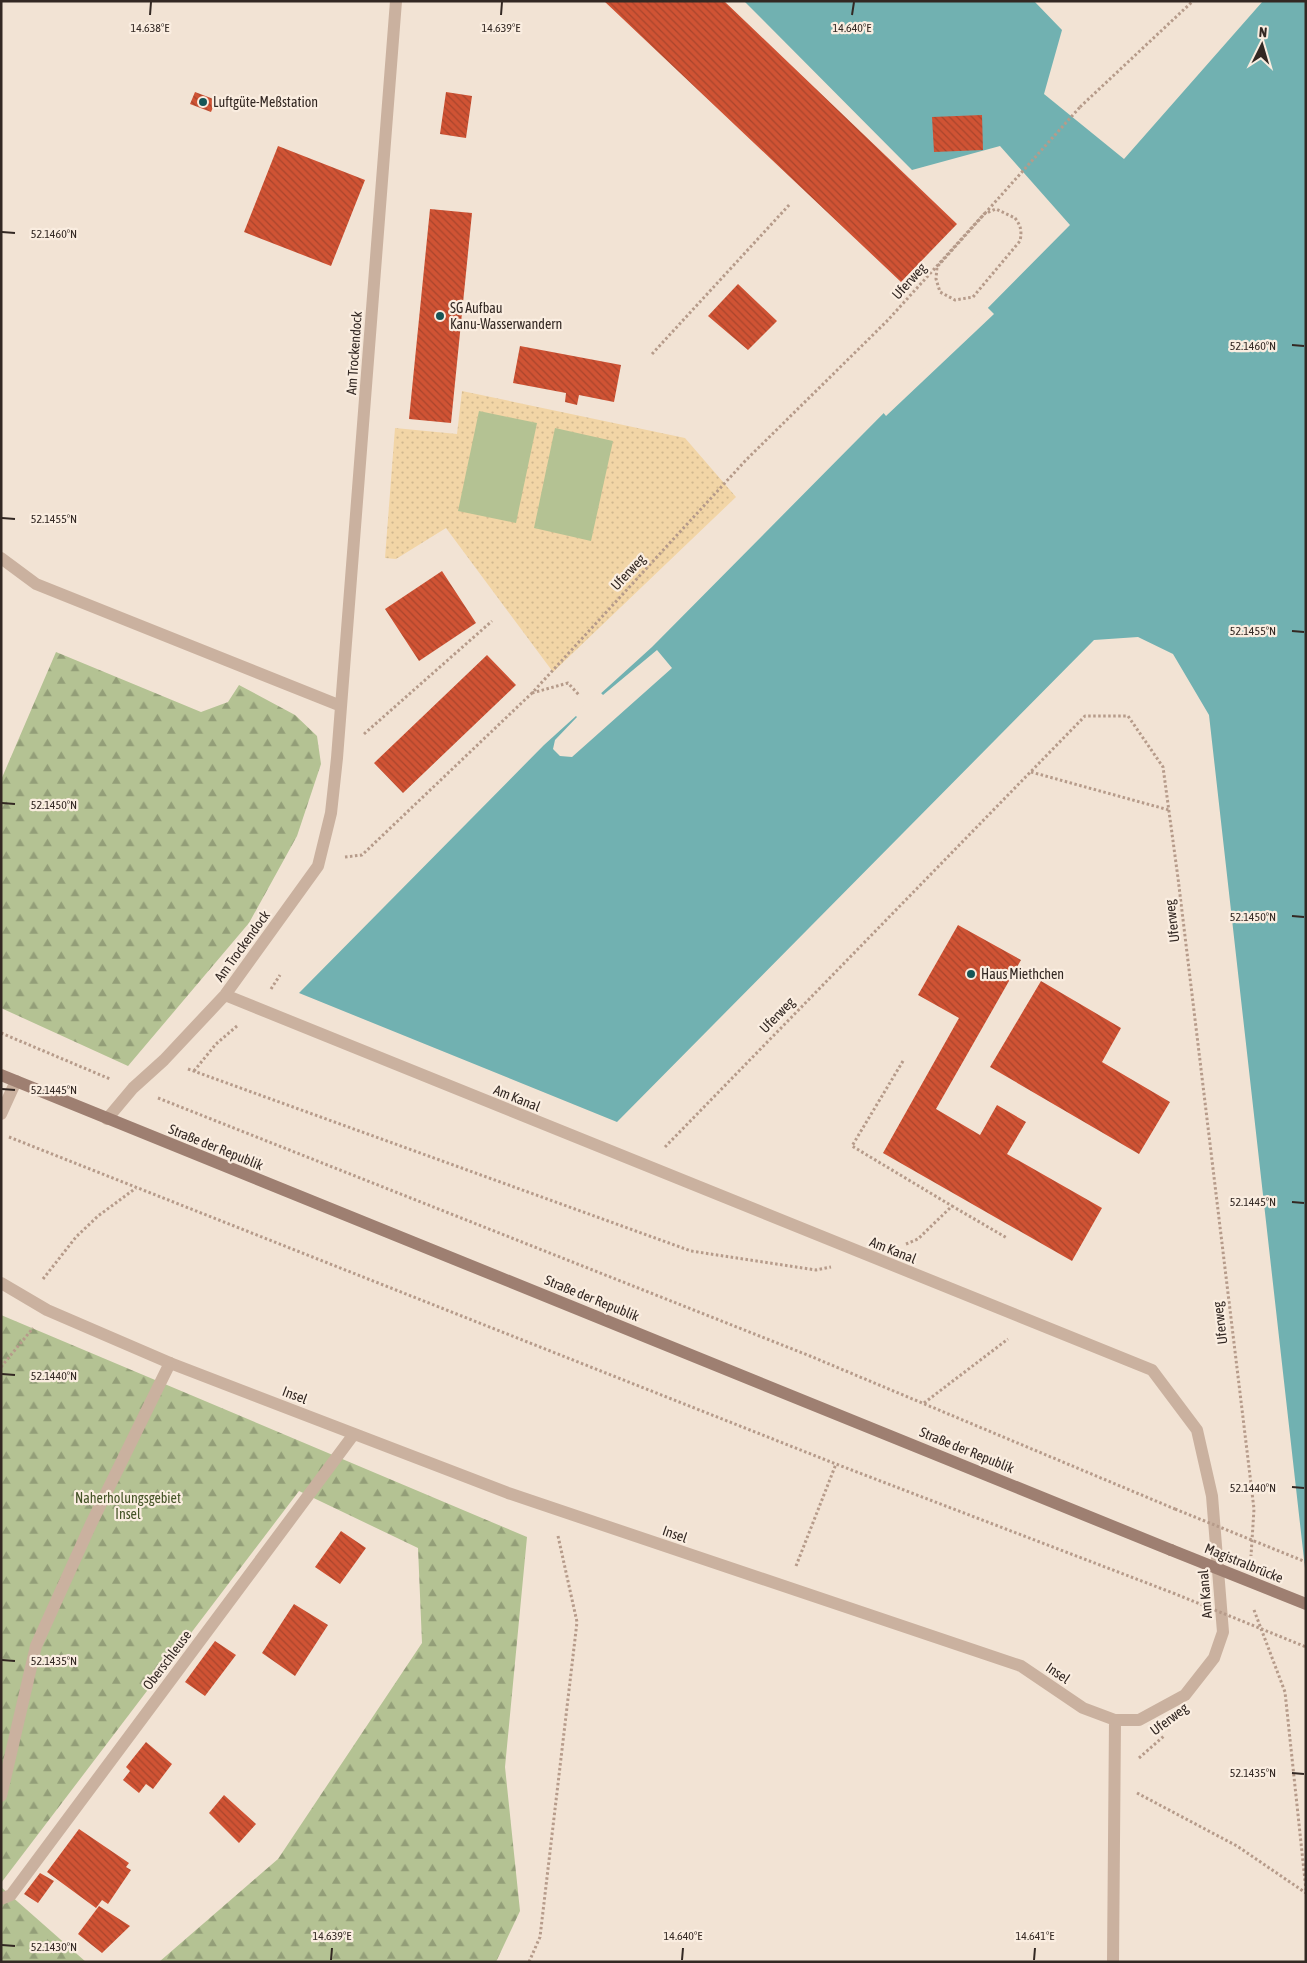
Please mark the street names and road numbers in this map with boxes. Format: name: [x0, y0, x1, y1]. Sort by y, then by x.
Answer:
street label: Uferweg: [889, 260, 929, 302]
street label: Am Trockendock: [343, 311, 365, 395]
street label: Uferweg: [607, 551, 649, 593]
street label: Uferweg: [1161, 899, 1183, 943]
street label: Am Trockendock: [211, 907, 273, 985]
street label: Uferweg: [756, 994, 798, 1036]
street label: Am Kanal: [491, 1081, 543, 1115]
street label: Straße der Republik: [166, 1121, 266, 1173]
street label: Am Kanal: [867, 1233, 919, 1267]
street label: Straße der Republik: [542, 1272, 642, 1324]
street label: Uferweg: [1209, 1301, 1231, 1345]
street label: Insel: [280, 1383, 310, 1407]
street label: Straße der Republik: [917, 1424, 1017, 1476]
street label: Insel: [660, 1522, 690, 1546]
street label: Magistralbrücke: [1202, 1540, 1286, 1586]
street label: Am Kanal: [1195, 1569, 1215, 1619]
street label: Oberschleuse: [139, 1627, 195, 1693]
street label: Insel: [1043, 1659, 1073, 1687]
street label: Uferweg: [1147, 1700, 1191, 1738]

